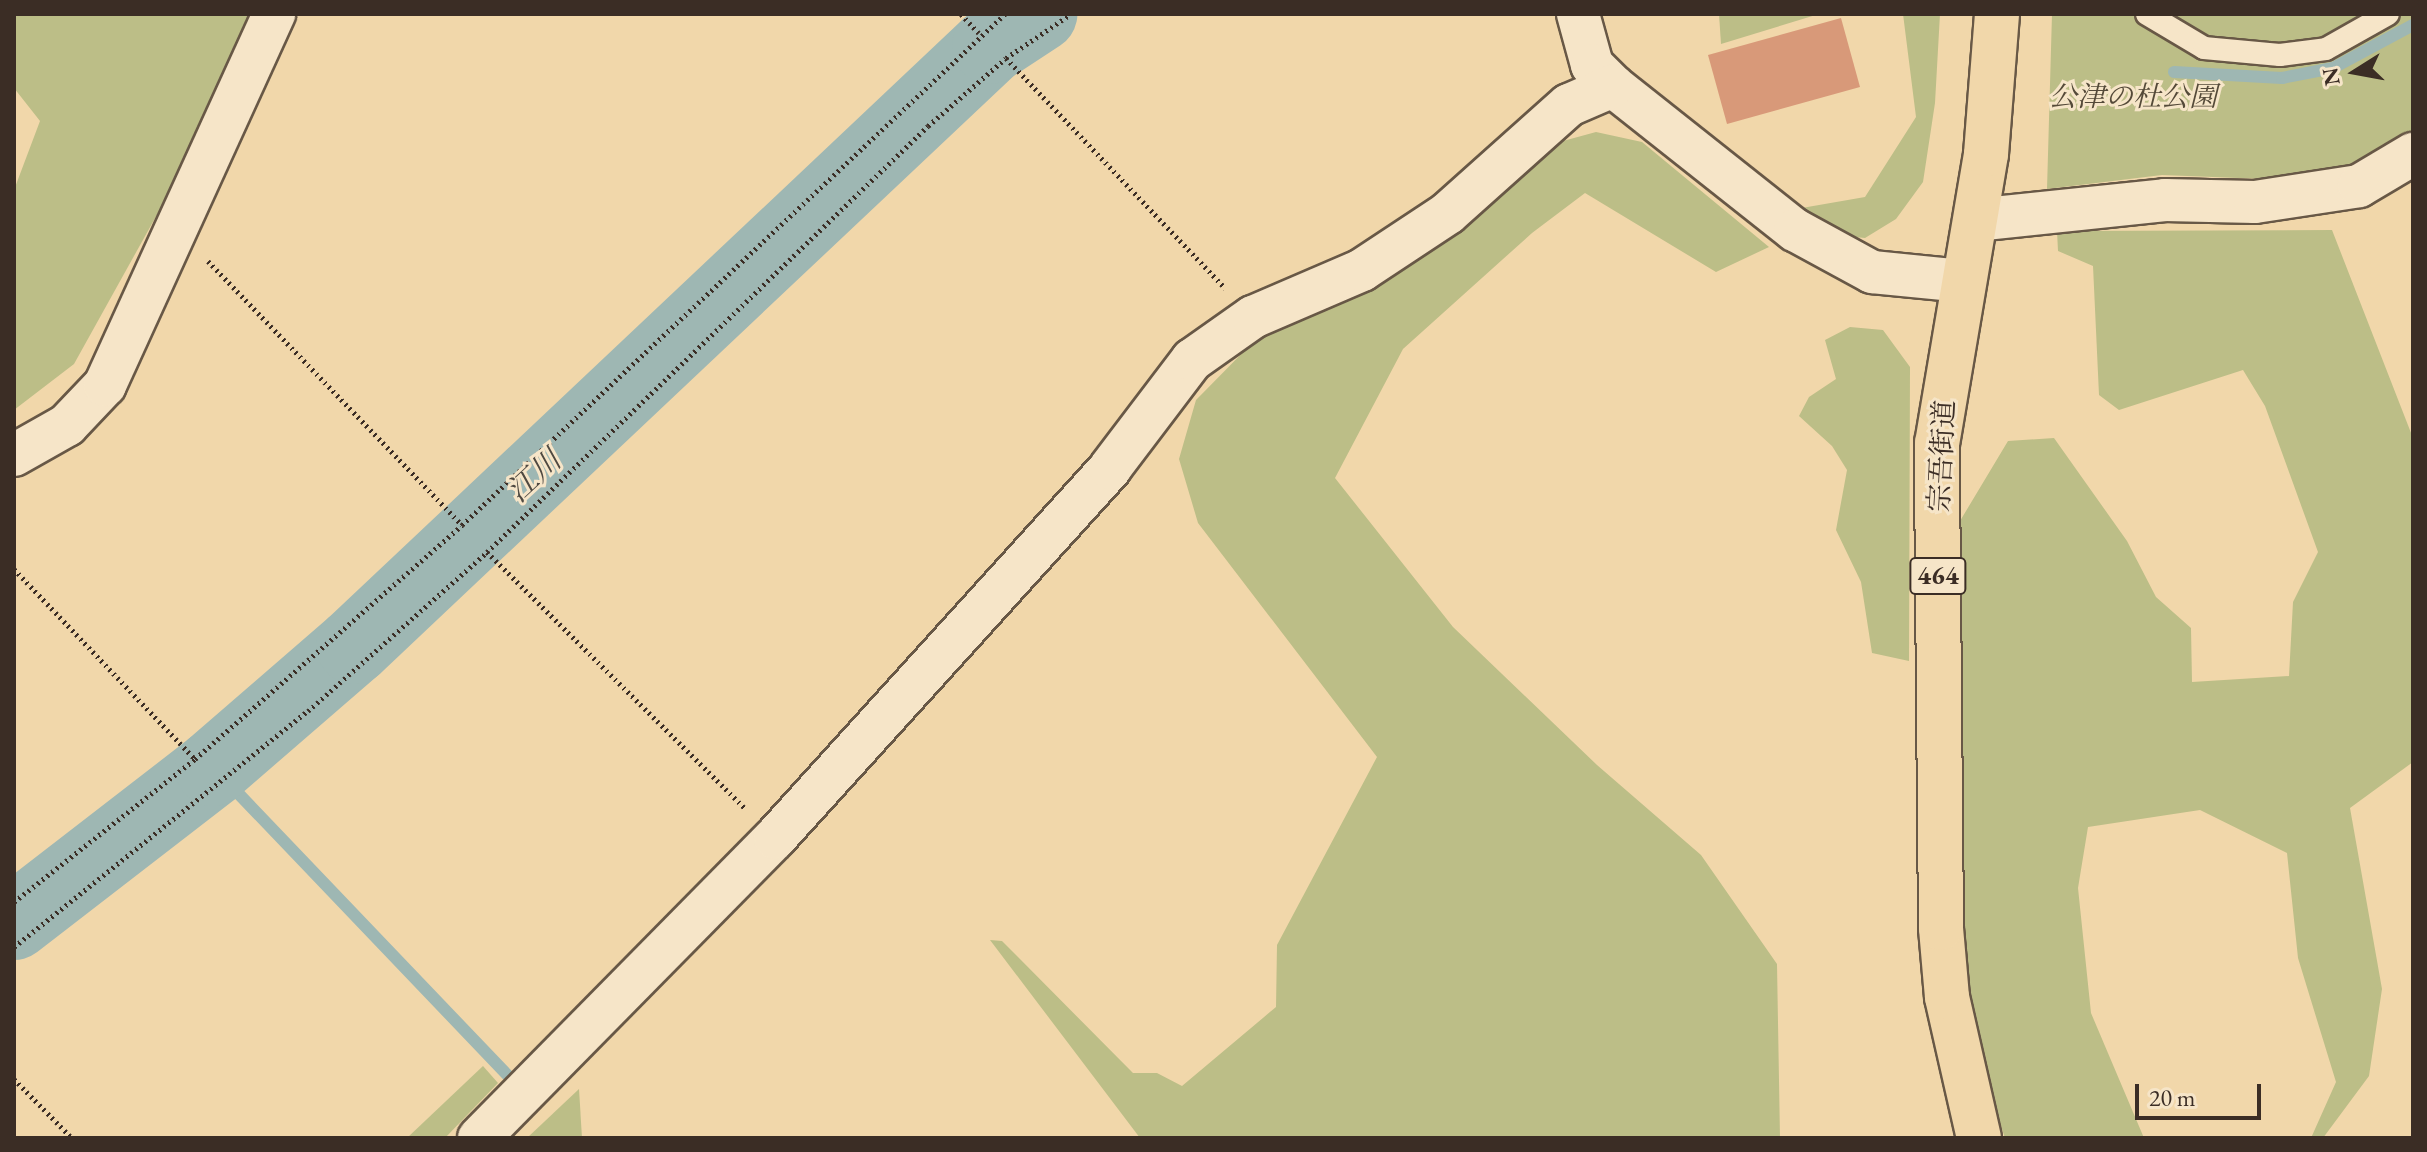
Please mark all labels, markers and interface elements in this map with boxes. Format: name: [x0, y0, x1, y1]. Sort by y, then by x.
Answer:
north arrow: [2315, 32, 2395, 112]
text: N: [2315, 65, 2347, 88]
park label: 公津の杜公園: [2049, 79, 2217, 113]
street label: 宗吾街道: [1921, 399, 1961, 513]
water label: 江川: [500, 442, 568, 510]
road number: 464: [1908, 554, 1968, 598]
scale bar: [2139, 1068, 2265, 1118]
text: 20 m: [2149, 1082, 2196, 1113]

